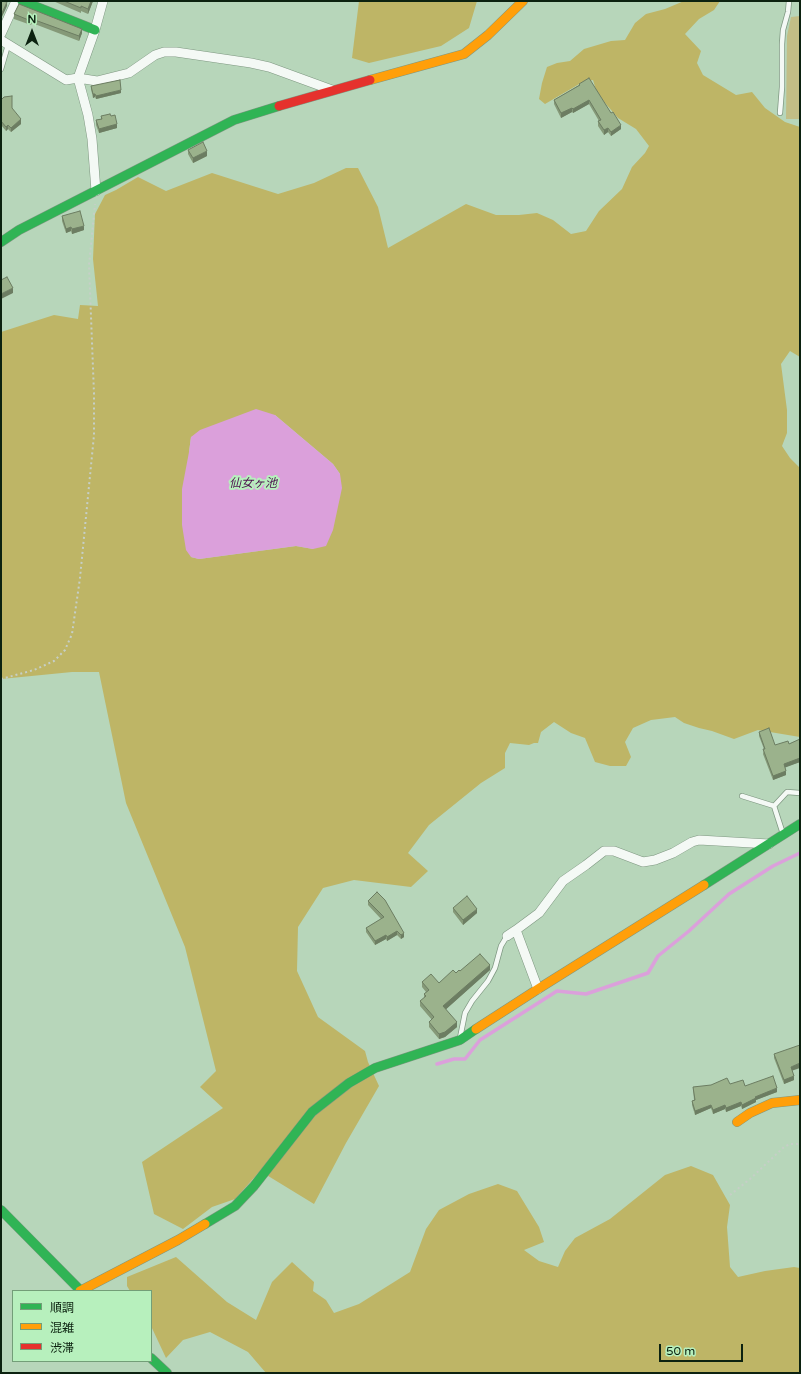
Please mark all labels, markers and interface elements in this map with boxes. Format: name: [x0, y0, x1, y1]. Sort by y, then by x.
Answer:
north arrow: [12, 12, 52, 52]
text: N: [28, 13, 36, 26]
water label: 仙女ヶ池: [229, 477, 277, 491]
legend: [12, 1290, 152, 1362]
text: 順調: [50, 1301, 74, 1315]
text: 混雑: [50, 1321, 74, 1335]
scale bar: [661, 1336, 745, 1362]
text: 渋滞: [50, 1341, 74, 1355]
text: 50 m: [666, 1344, 695, 1358]

